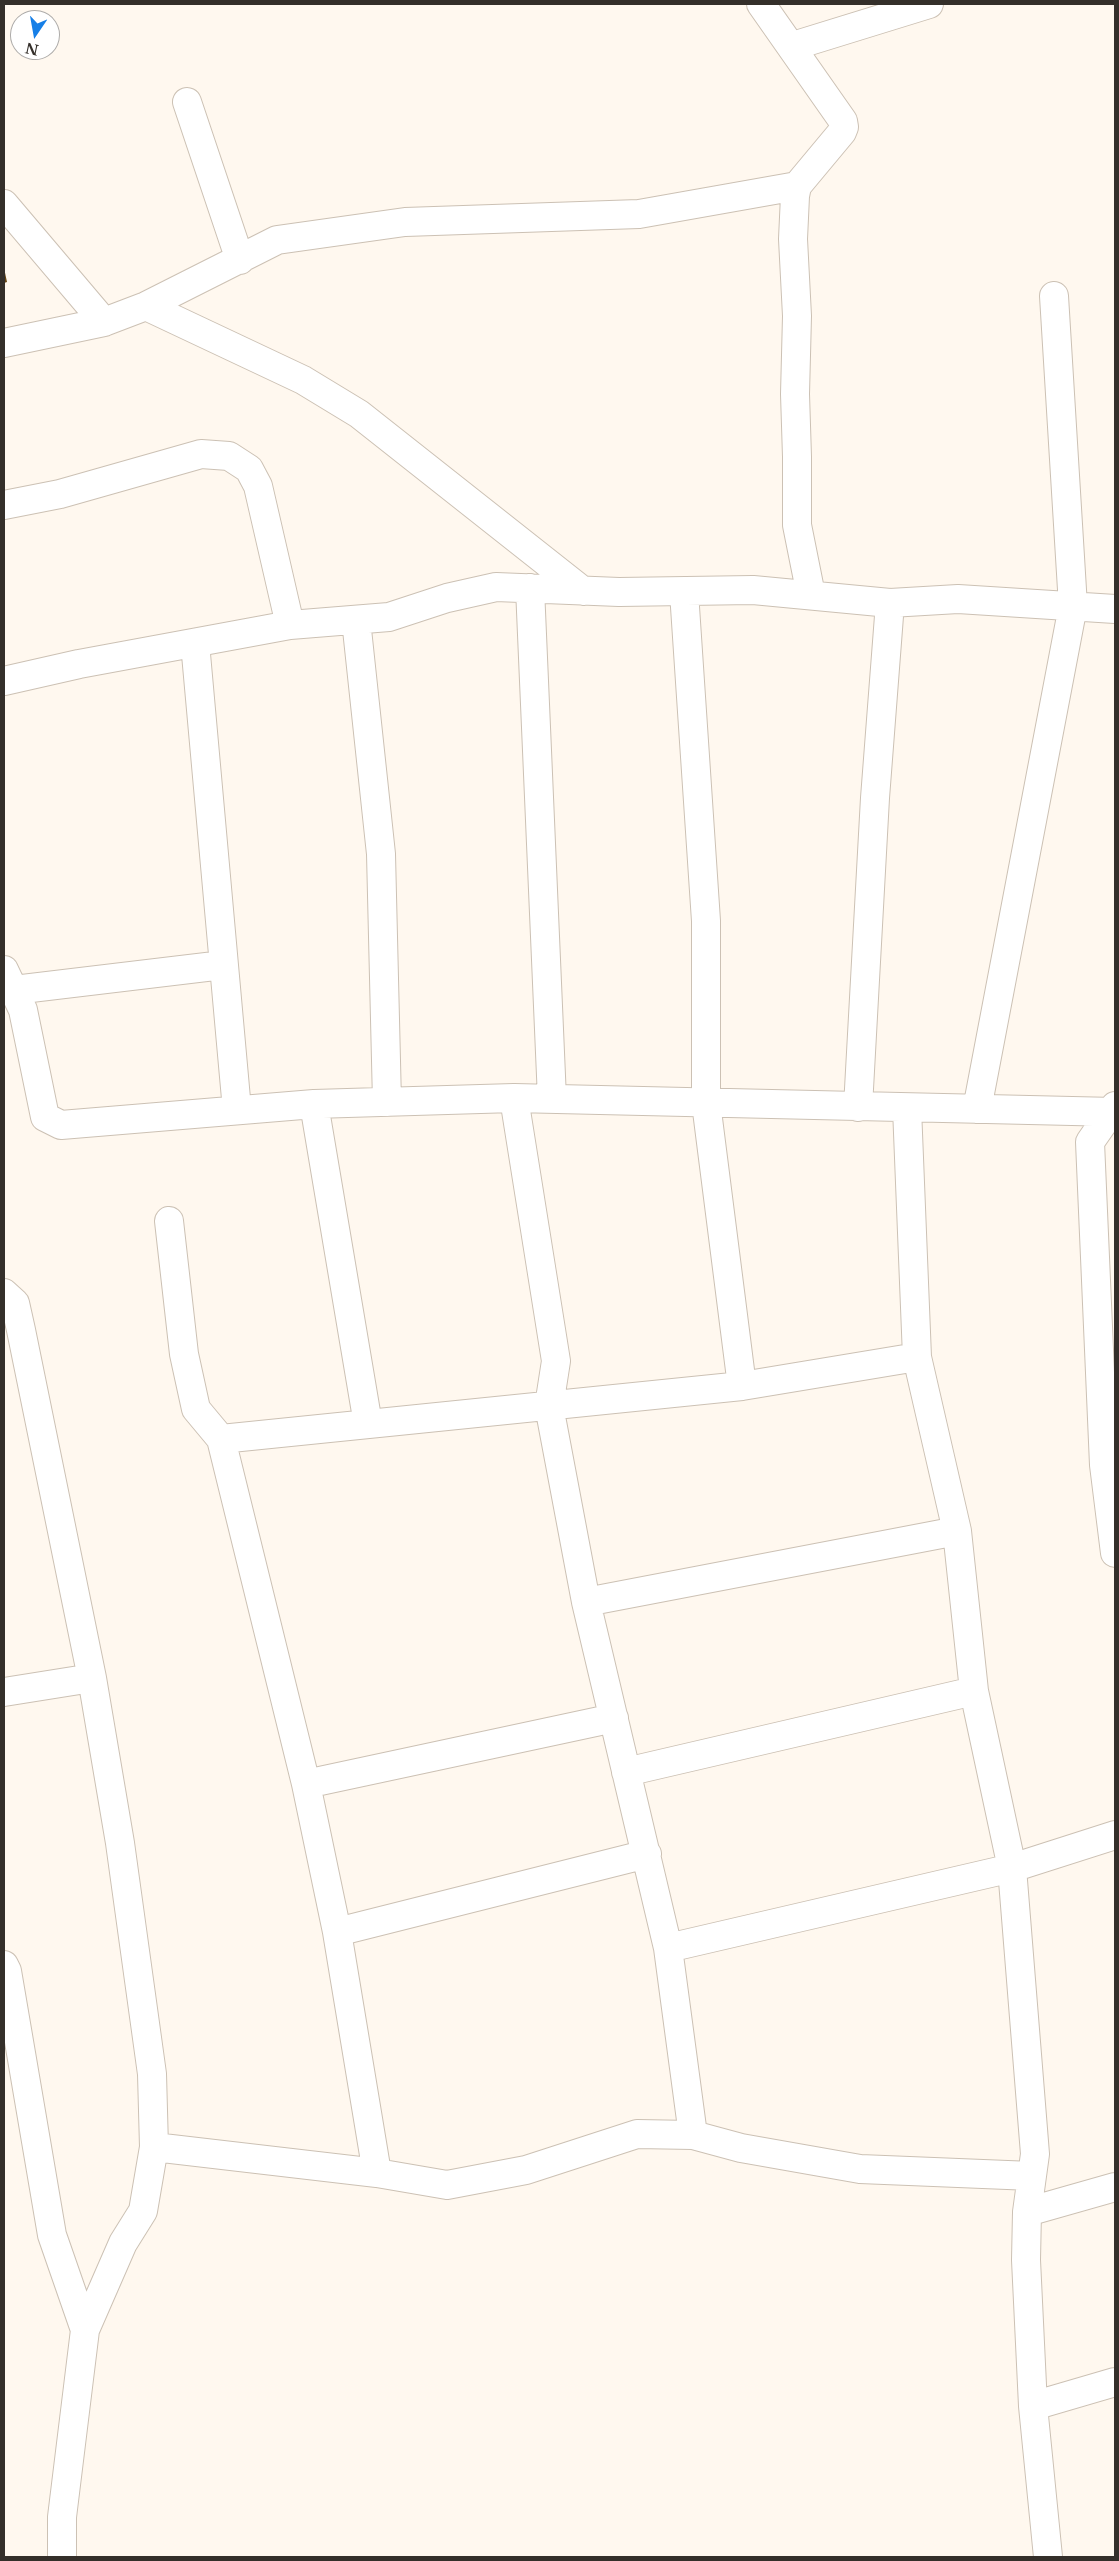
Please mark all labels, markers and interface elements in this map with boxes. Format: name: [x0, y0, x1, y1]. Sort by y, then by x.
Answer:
north arrow: [10, 10, 60, 60]
text: N: [24, 39, 40, 59]

